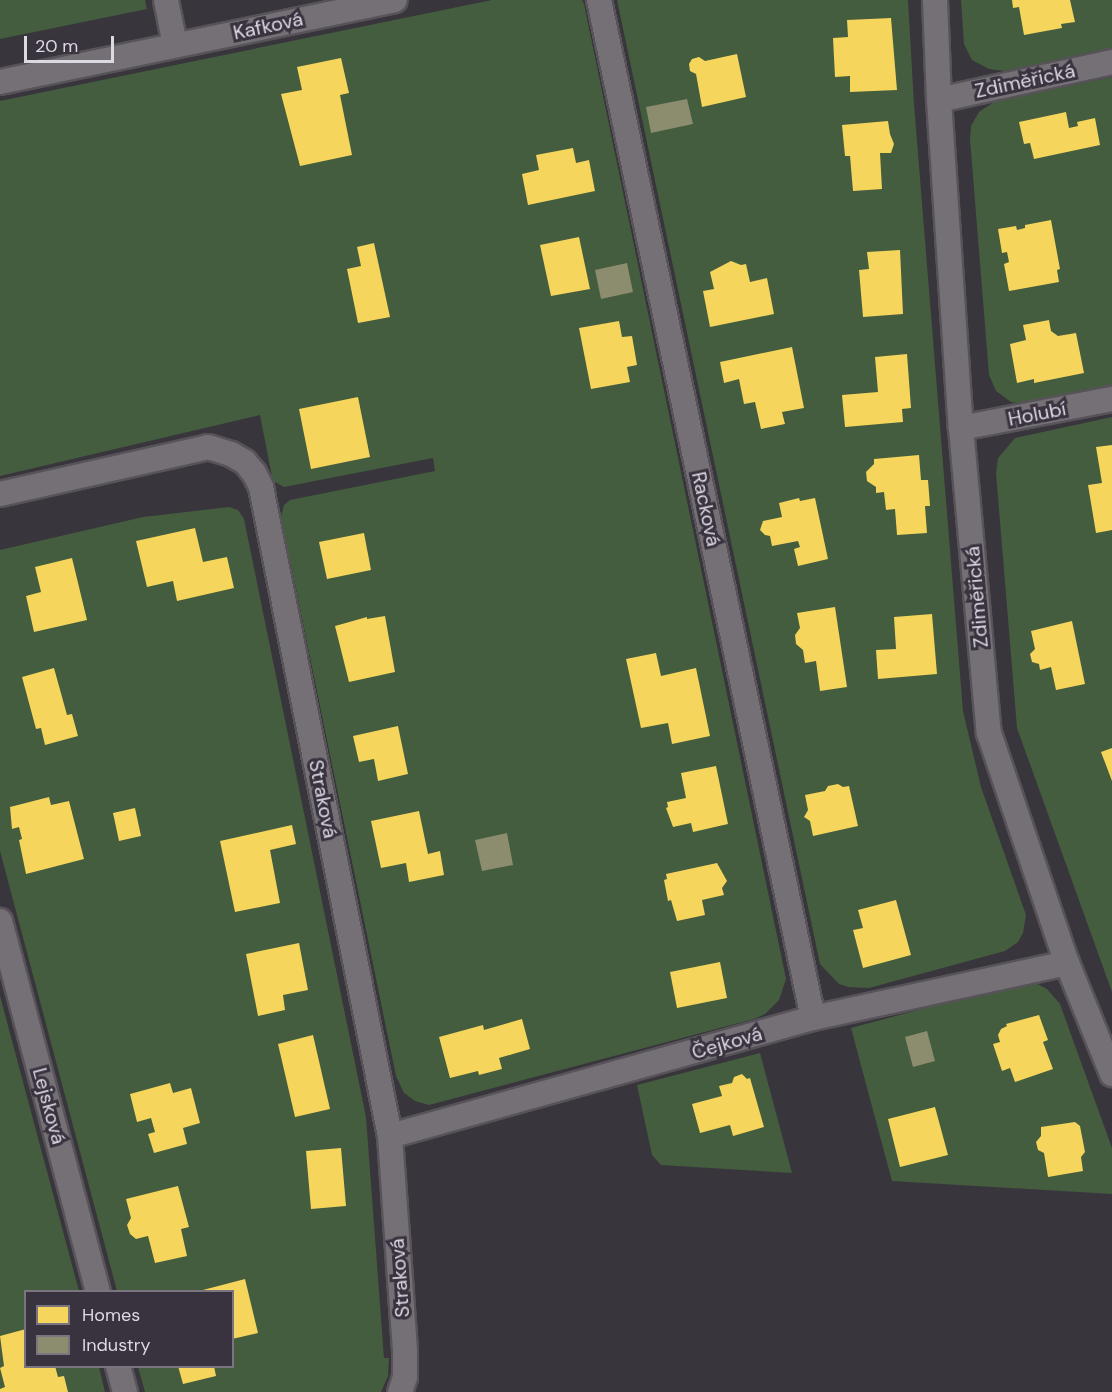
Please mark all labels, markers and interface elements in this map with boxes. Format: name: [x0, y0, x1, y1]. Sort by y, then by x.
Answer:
street label: Kafková: [231, 7, 305, 45]
scale bar: [27, 24, 117, 62]
text: 20 m: [35, 34, 78, 58]
street label: Zdiměřická: [973, 59, 1077, 103]
street label: Holubí: [1006, 397, 1068, 431]
street label: Racková: [686, 470, 726, 548]
street label: Zdiměřická: [961, 545, 993, 649]
street label: Straková: [304, 758, 342, 840]
street label: Čejková: [689, 1022, 765, 1064]
street label: Lejsková: [27, 1065, 71, 1147]
street label: Straková: [385, 1238, 415, 1318]
legend: [24, 1290, 234, 1368]
text: Homes: [82, 1303, 140, 1327]
text: Industry: [82, 1333, 151, 1357]

